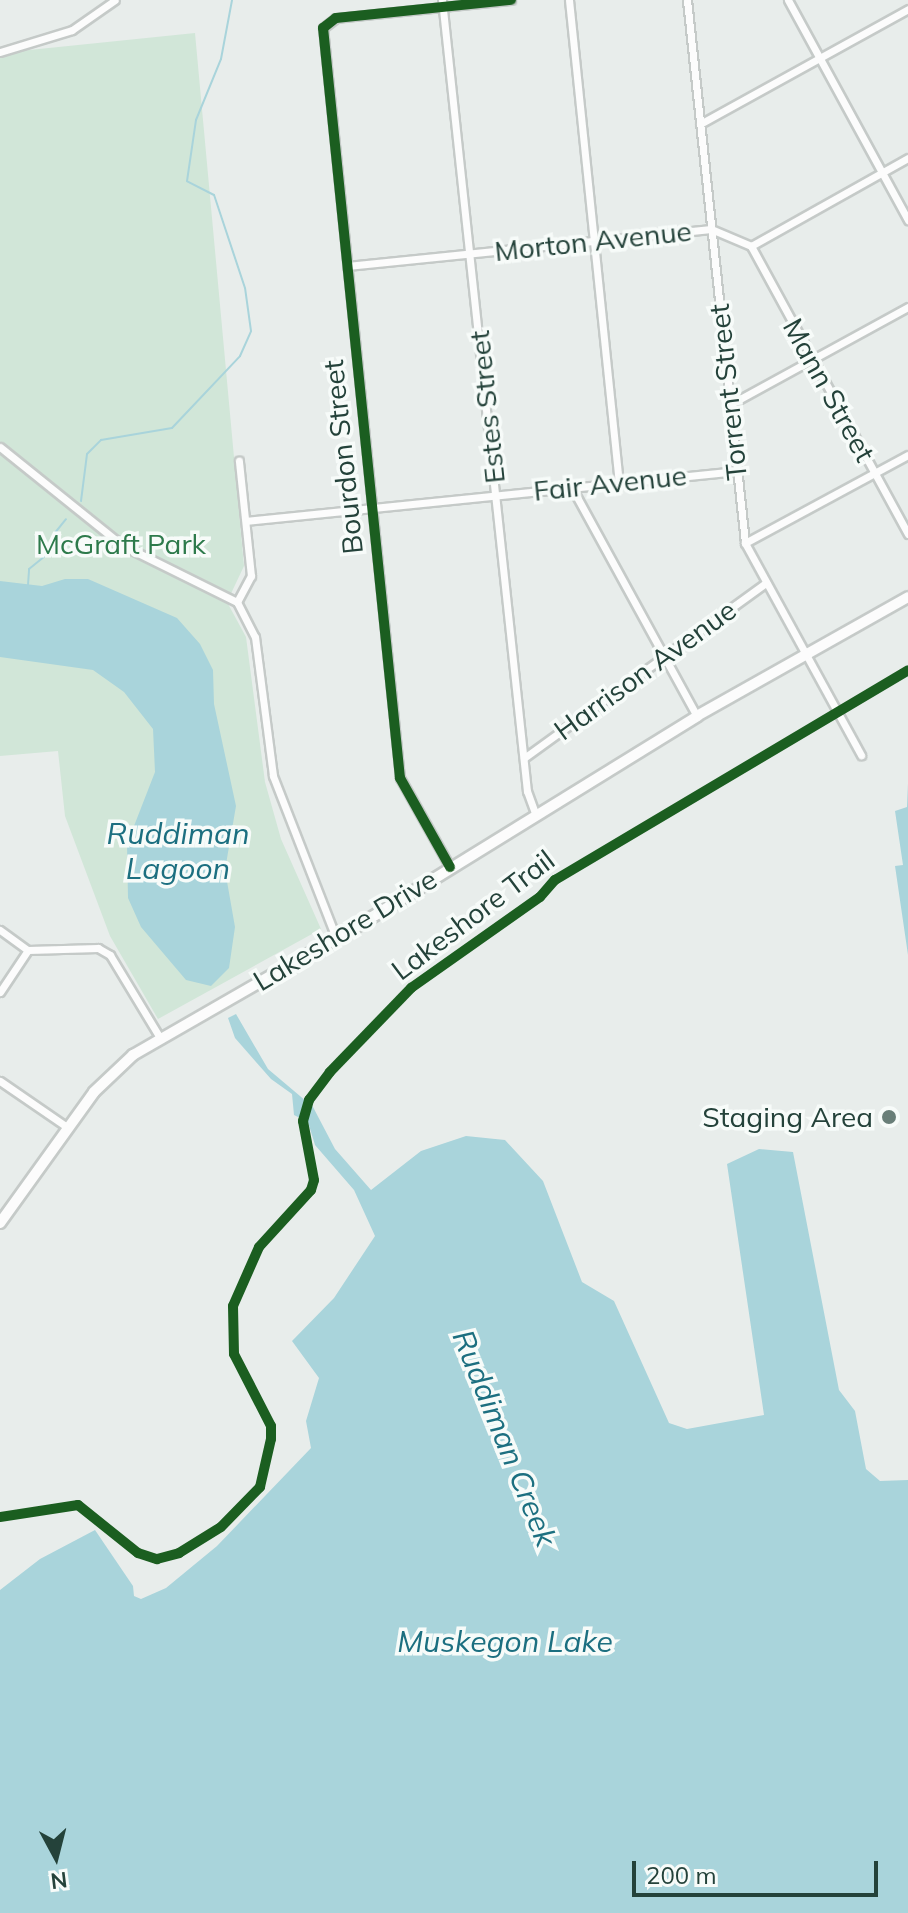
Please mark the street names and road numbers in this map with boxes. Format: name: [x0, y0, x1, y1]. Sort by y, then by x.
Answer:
street label: Morton Avenue: [493, 214, 693, 268]
street label: Torrent Street: [702, 302, 754, 482]
street label: Mann Street: [776, 313, 882, 467]
street label: Estes Street: [462, 329, 512, 485]
street label: Bourdon Street: [316, 358, 370, 556]
street label: Fair Avenue: [532, 458, 688, 508]
street label: Harrison Avenue: [548, 593, 742, 747]
street label: Lakeshore Trail: [385, 843, 561, 987]
street label: Lakeshore Drive: [247, 862, 443, 998]

